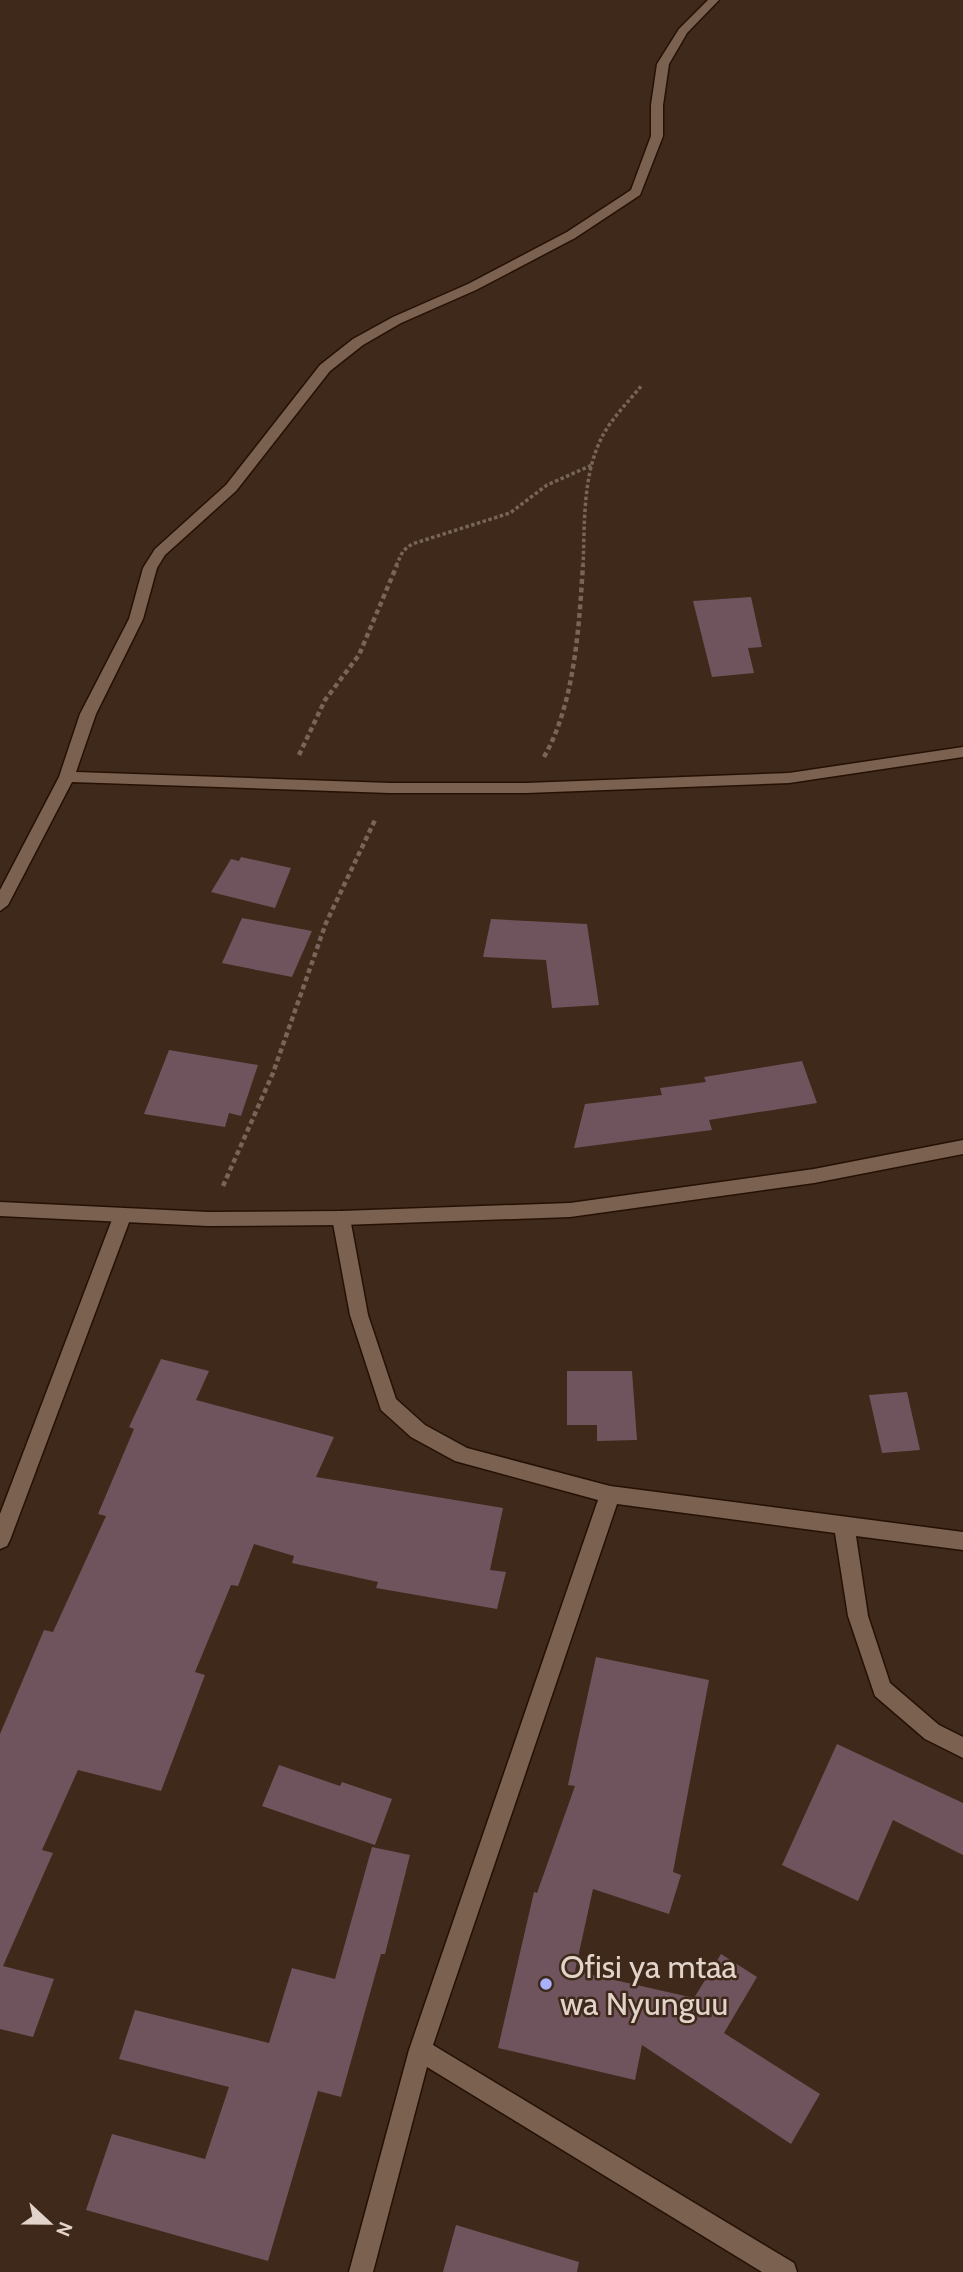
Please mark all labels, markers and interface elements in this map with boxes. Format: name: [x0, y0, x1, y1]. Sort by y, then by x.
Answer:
place label: Ofisi ya mtaa wa Nyunguu: [560, 1947, 738, 2023]
marker: Ofisi ya mtaa wa Nyunguu: [538, 1976, 554, 1992]
north arrow: [14, 2188, 84, 2258]
text: N: [51, 2219, 77, 2240]

